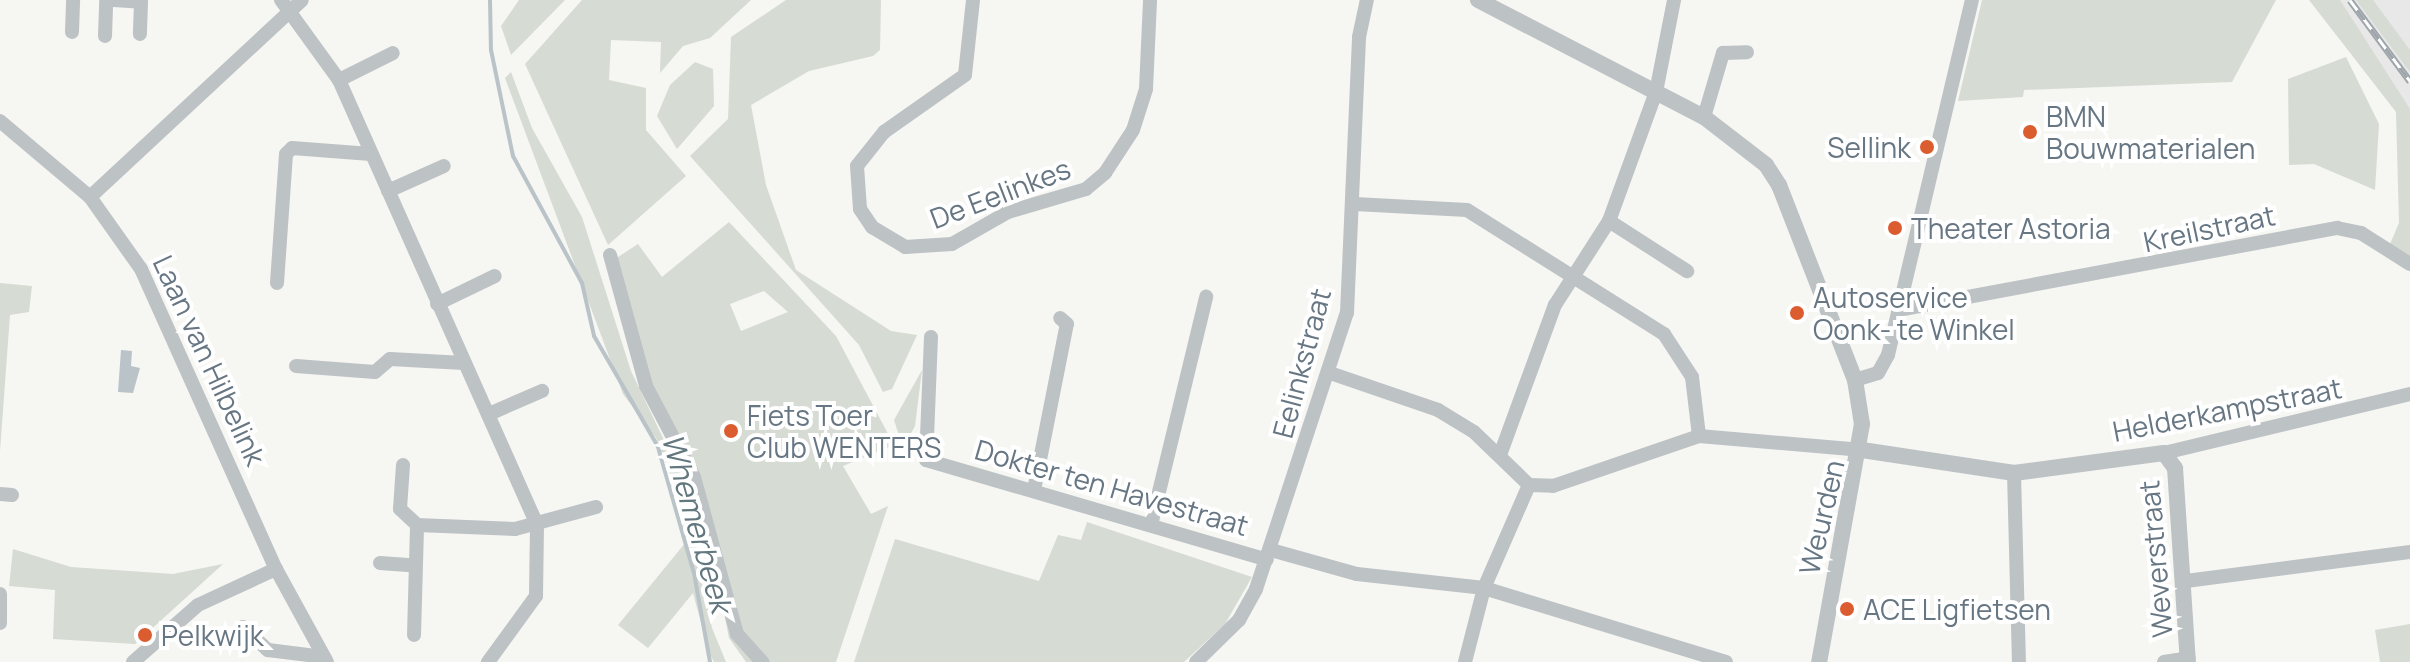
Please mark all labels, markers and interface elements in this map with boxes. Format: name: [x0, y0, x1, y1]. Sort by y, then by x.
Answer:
place label: BMN Bouwmaterialen: [2046, 99, 2255, 165]
marker: BMN Bouwmaterialen: [2021, 123, 2039, 141]
place label: Sellink: [1827, 130, 1911, 164]
marker: Sellink: [1918, 138, 1936, 156]
street label: De Eelinkes: [925, 151, 1075, 235]
street label: Kreilstraat: [2140, 198, 2278, 258]
place label: Theater Astoria: [1911, 211, 2111, 245]
marker: Theater Astoria: [1886, 219, 1904, 237]
street label: Laan van Hilbelink: [147, 250, 273, 470]
place label: Autoservice Oonk- te Winkel: [1813, 280, 2015, 346]
street label: Eelinkstraat: [1265, 285, 1337, 441]
marker: Autoservice Oonk- te Winkel: [1788, 304, 1806, 322]
street label: Helderkampstraat: [2110, 370, 2344, 448]
place label: Fiets Toer Club WENTERS: [747, 398, 941, 464]
marker: Fiets Toer Club WENTERS: [722, 422, 740, 440]
water label: Whemerbeek: [654, 429, 740, 617]
street label: Dokter ten Havestraat: [971, 432, 1253, 542]
street label: Weurden: [1792, 456, 1850, 578]
street label: Weverstraat: [2131, 479, 2179, 639]
place label: ACE Ligfietsen: [1863, 592, 2051, 626]
marker: ACE Ligfietsen: [1838, 600, 1856, 618]
place label: Pelkwijk: [161, 618, 264, 652]
marker: Pelkwijk: [136, 626, 154, 644]

